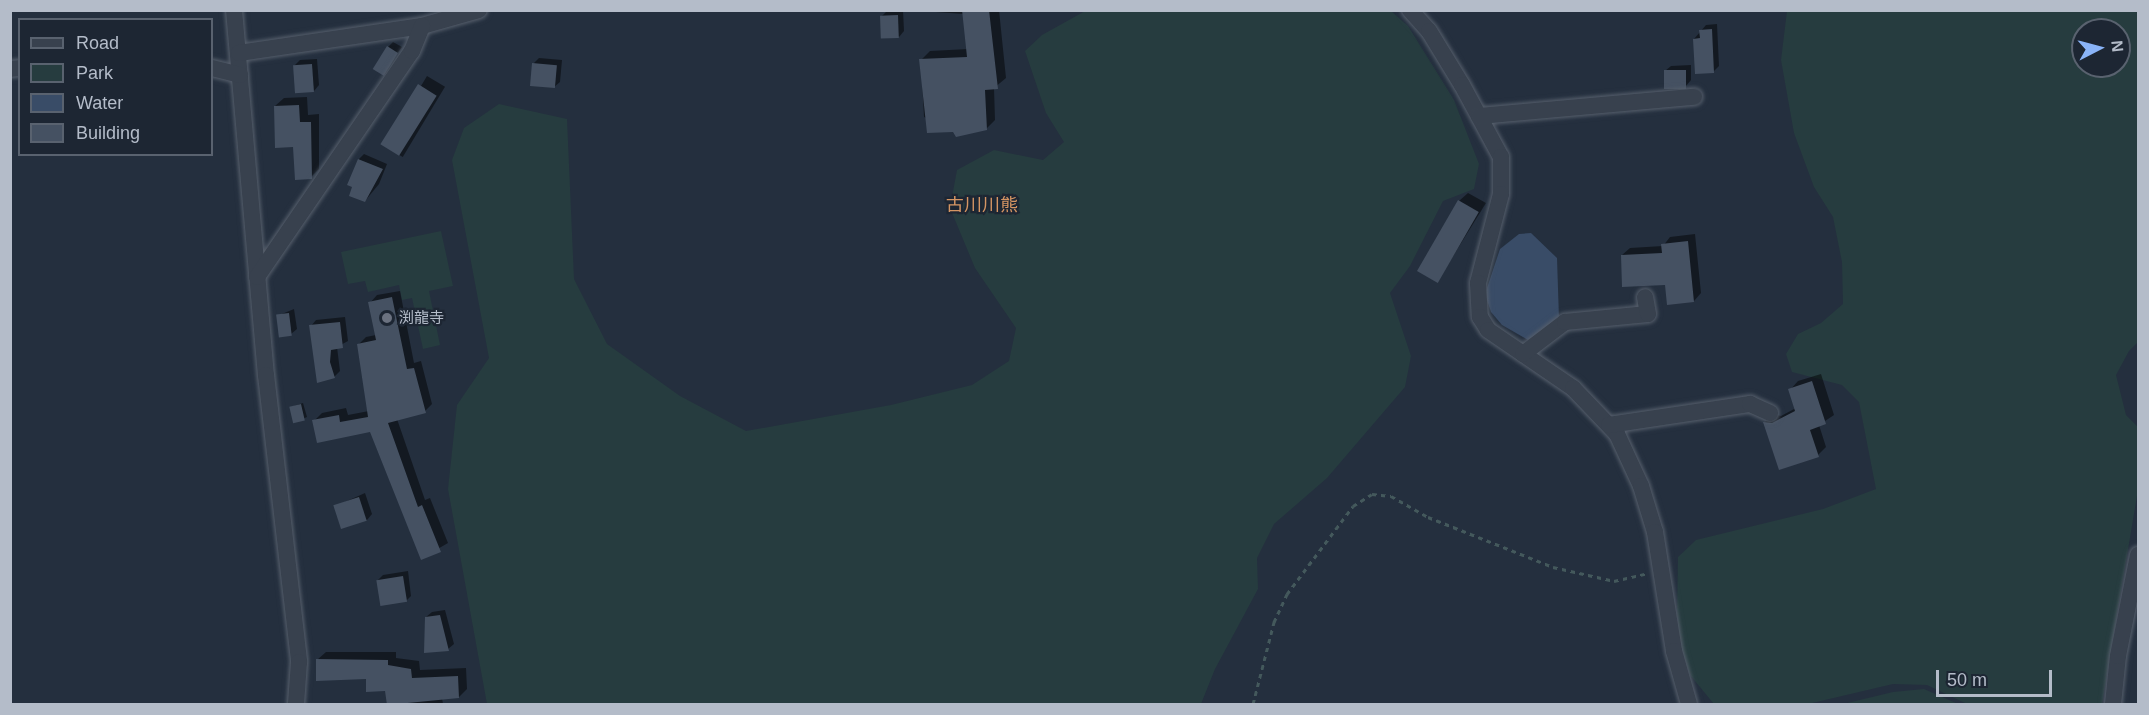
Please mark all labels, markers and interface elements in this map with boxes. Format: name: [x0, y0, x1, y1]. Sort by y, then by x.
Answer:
legend: [18, 18, 213, 156]
north arrow: [2071, 18, 2131, 78]
text: Road: [76, 33, 119, 53]
text: N: [2108, 40, 2126, 53]
text: Park: [76, 63, 113, 83]
text: Water: [76, 93, 123, 113]
text: Building: [76, 123, 140, 143]
district label: 古川川熊: [946, 194, 1018, 216]
place label: 渕龍寺: [399, 309, 444, 327]
marker: 渕龍寺: [380, 311, 394, 325]
scale bar: [1939, 658, 2054, 696]
text: 50 m: [1947, 670, 1987, 690]

